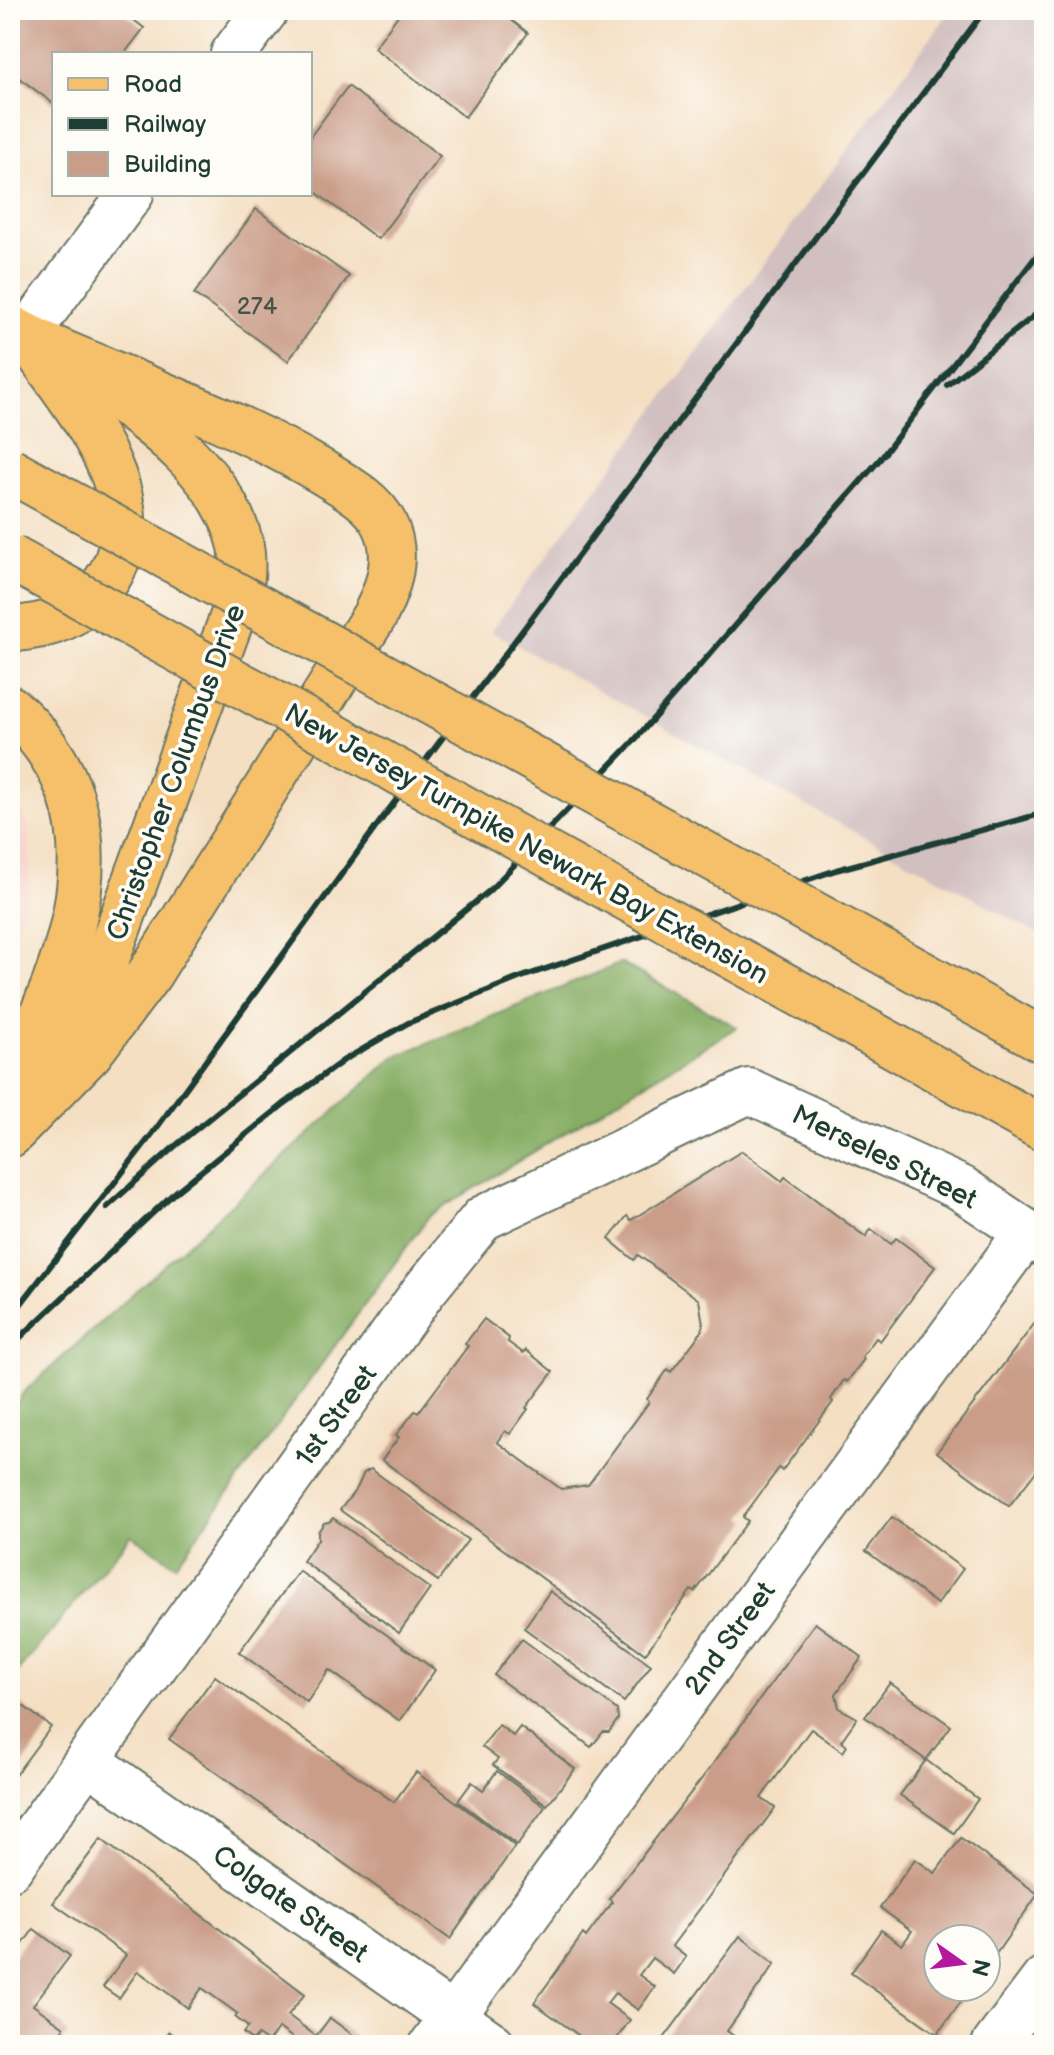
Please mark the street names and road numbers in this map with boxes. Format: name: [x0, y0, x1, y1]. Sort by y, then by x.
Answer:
street label: Christopher Columbus Drive: [100, 600, 253, 945]
street label: New Jersey Turnpike Newark Bay Extension: [279, 697, 774, 992]
street label: Merseles Street: [786, 1098, 983, 1217]
street label: 1st Street: [288, 1358, 384, 1473]
street label: 2nd Street: [678, 1575, 783, 1702]
street label: Colgate Street: [206, 1838, 375, 1970]

